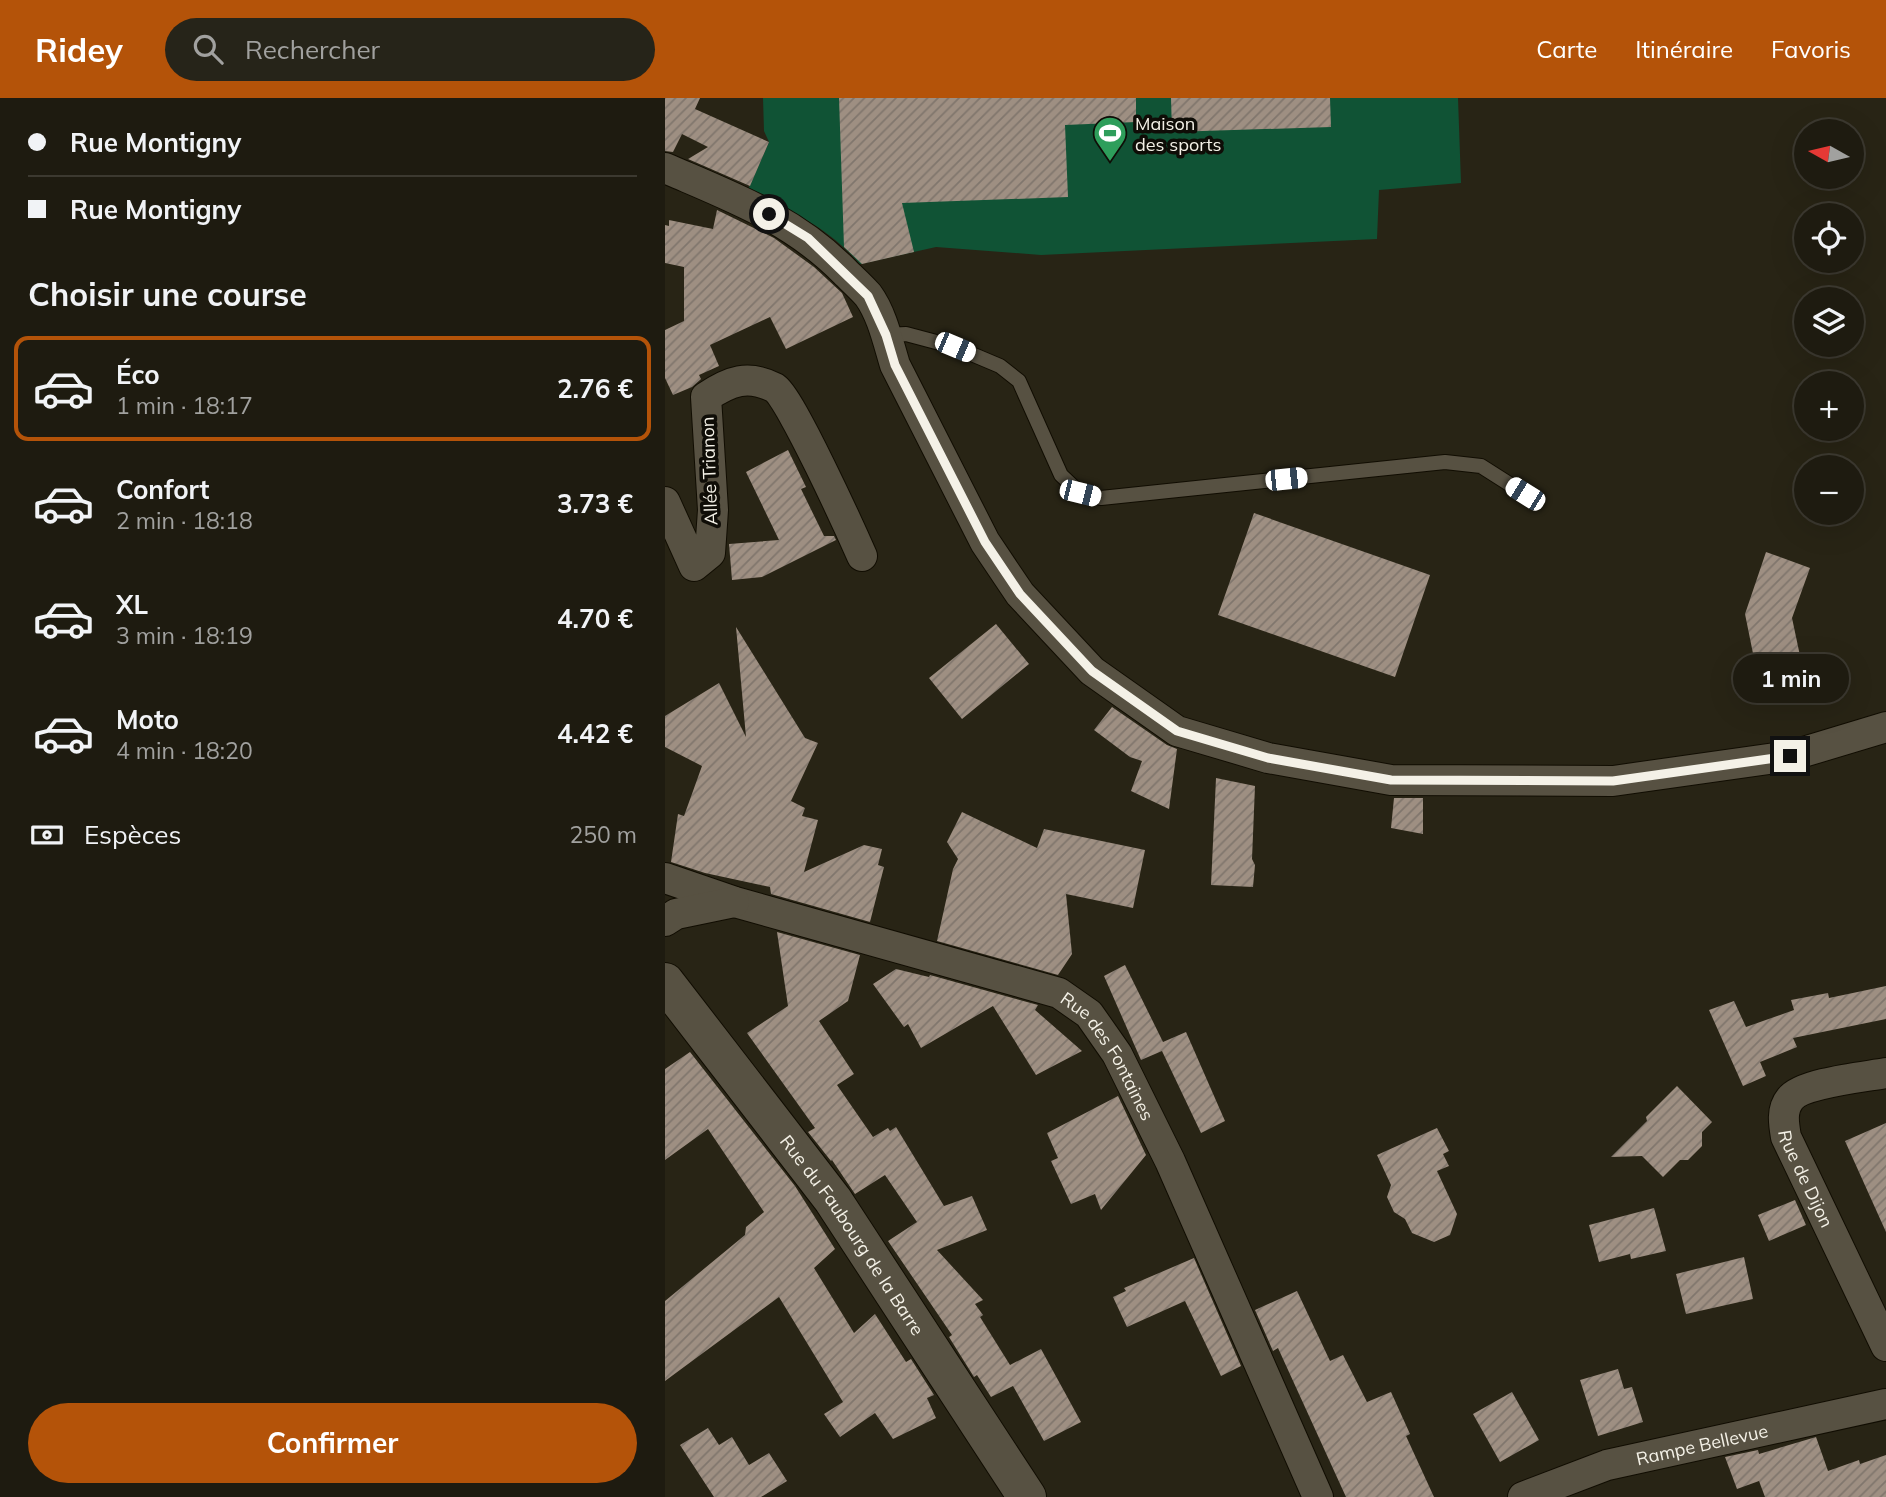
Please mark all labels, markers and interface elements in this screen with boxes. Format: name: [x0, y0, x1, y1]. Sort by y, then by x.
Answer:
search box: [165, 18, 655, 81]
text: Ridey: [35, 29, 123, 70]
icon: search: [189, 30, 227, 68]
text: Rechercher: [245, 33, 380, 66]
text: Carte: [1536, 34, 1597, 64]
text: Itinéraire: [1635, 34, 1733, 64]
text: Favoris: [1771, 34, 1851, 64]
place label: Maison des sports: [1135, 112, 1222, 156]
sports icon: Maison des sports: [1091, 114, 1129, 163]
north arrow: [1794, 119, 1864, 189]
map controls: [1794, 119, 1864, 525]
text: Rue Montigny: [70, 126, 241, 159]
text: Rue Montigny: [70, 193, 241, 226]
route start: [753, 198, 785, 230]
button: locate: [1794, 203, 1864, 273]
text: Choisir une course: [28, 274, 307, 314]
button: layers: [1794, 287, 1864, 357]
car: [932, 329, 979, 365]
icon: car: [32, 357, 95, 420]
text: Éco: [116, 358, 160, 391]
button: +: [1794, 371, 1864, 441]
text: 2.76 €: [557, 372, 633, 405]
text: 1 min · 18:17: [116, 391, 253, 420]
street label: Allée Trianon: [696, 416, 722, 526]
button: −: [1794, 455, 1864, 525]
car: [1265, 466, 1308, 492]
icon: car: [32, 472, 95, 535]
text: Confort: [116, 473, 209, 506]
car: [1502, 474, 1549, 514]
car: [1058, 478, 1103, 508]
text: 3.73 €: [557, 487, 633, 520]
text: 2 min · 18:18: [116, 506, 253, 535]
icon: car: [32, 587, 95, 650]
text: XL: [116, 588, 148, 621]
text: 4.70 €: [557, 602, 633, 635]
text: 3 min · 18:19: [116, 621, 253, 650]
callout: 1 min: [1732, 654, 1848, 704]
text: 1 min: [1761, 664, 1821, 693]
icon: car: [32, 702, 95, 765]
text: Moto: [116, 703, 179, 736]
text: 4.42 €: [557, 717, 633, 750]
text: 4 min · 18:20: [116, 736, 253, 765]
route end: [1774, 740, 1806, 772]
icon: cash: [28, 816, 66, 854]
text: Espèces: [84, 818, 181, 851]
text: 250 m: [569, 820, 637, 849]
street label: Rue des Fontaines: [1056, 986, 1160, 1124]
street label: Rue de Dijon: [1774, 1128, 1839, 1231]
street label: Rue du Faubourg de la Barre: [775, 1130, 930, 1339]
button: Confirmer: [28, 1403, 637, 1483]
street label: Rampe Bellevue: [1634, 1419, 1770, 1470]

